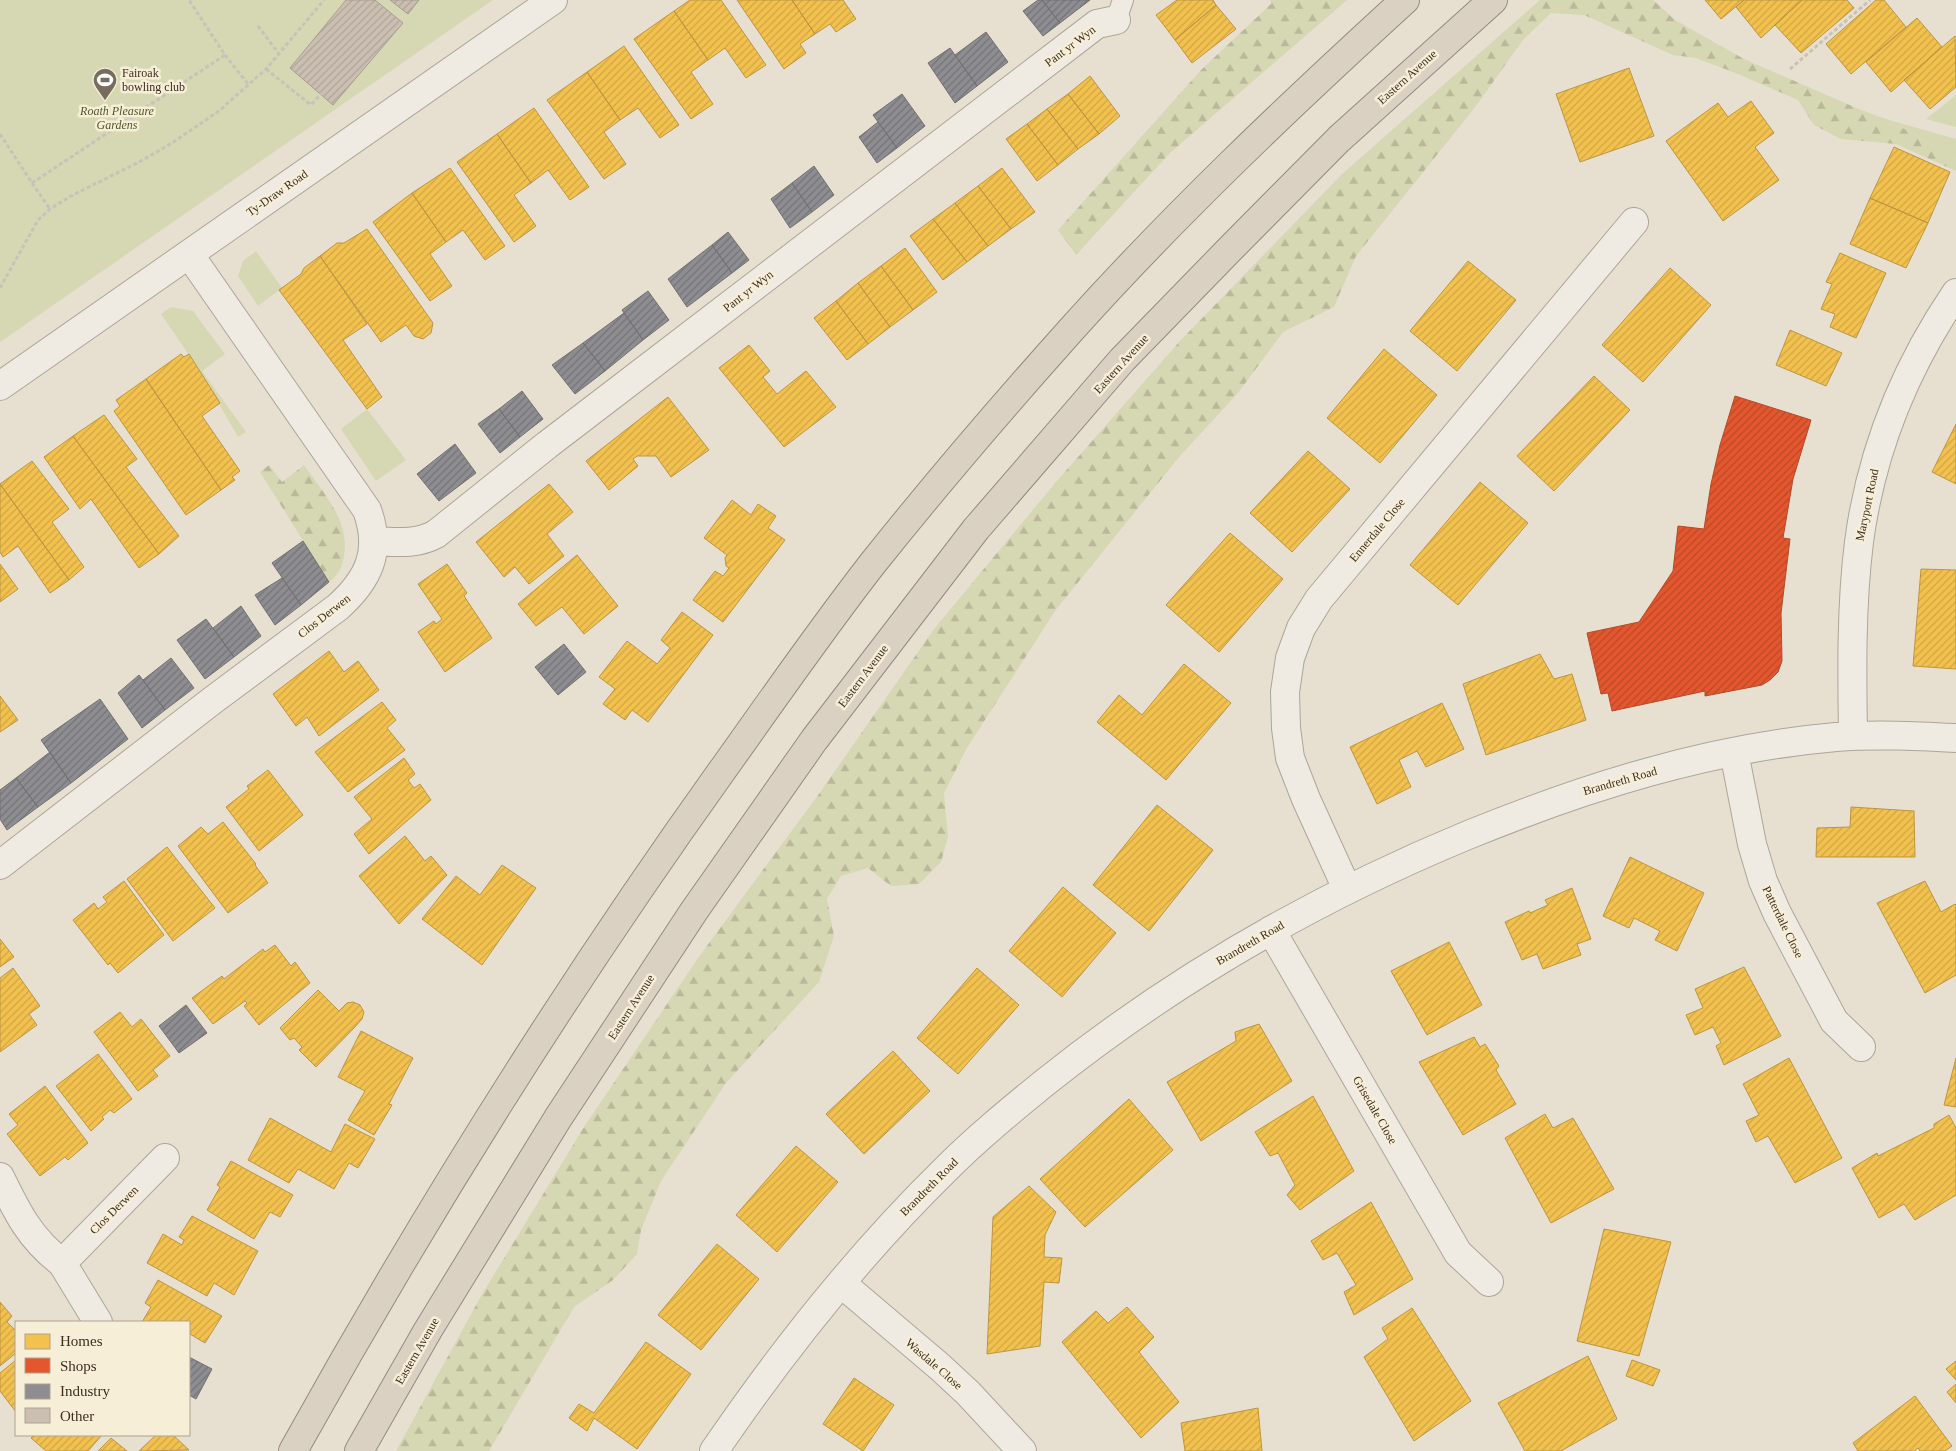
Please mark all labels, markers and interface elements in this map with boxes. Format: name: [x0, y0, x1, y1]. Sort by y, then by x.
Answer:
street label: Pant yr Wyn: [1042, 22, 1098, 70]
street label: Eastern Avenue: [1375, 47, 1439, 107]
place label: Fairoak bowling club: [122, 66, 185, 94]
sports icon: Fairoak bowling club: [92, 67, 118, 101]
park label: Roath Pleasure Gardens: [79, 104, 155, 132]
street label: Ty-Draw Road: [244, 167, 310, 219]
street label: Pant yr Wyn: [720, 267, 776, 315]
street label: Eastern Avenue: [1091, 332, 1151, 396]
street label: Maryport Road: [1852, 468, 1882, 542]
street label: Ennerdale Close: [1346, 495, 1408, 565]
street label: Clos Derwen: [295, 591, 353, 641]
street label: Eastern Avenue: [835, 642, 891, 710]
street label: Brandreth Road: [1581, 764, 1659, 798]
street label: Patterdale Close: [1760, 884, 1806, 960]
street label: Brandreth Road: [1213, 918, 1287, 968]
street label: Eastern Avenue: [605, 972, 657, 1042]
street label: Grisedale Close: [1350, 1073, 1400, 1147]
street label: Brandreth Road: [897, 1155, 961, 1219]
street label: Clos Derwen: [87, 1183, 141, 1237]
street label: Eastern Avenue: [392, 1315, 442, 1387]
legend: [15, 1321, 190, 1436]
text: Homes: [60, 1333, 103, 1349]
street label: Wasdale Close: [903, 1336, 965, 1392]
text: Shops: [60, 1358, 97, 1374]
text: Industry: [60, 1383, 110, 1399]
text: Other: [60, 1408, 94, 1424]

